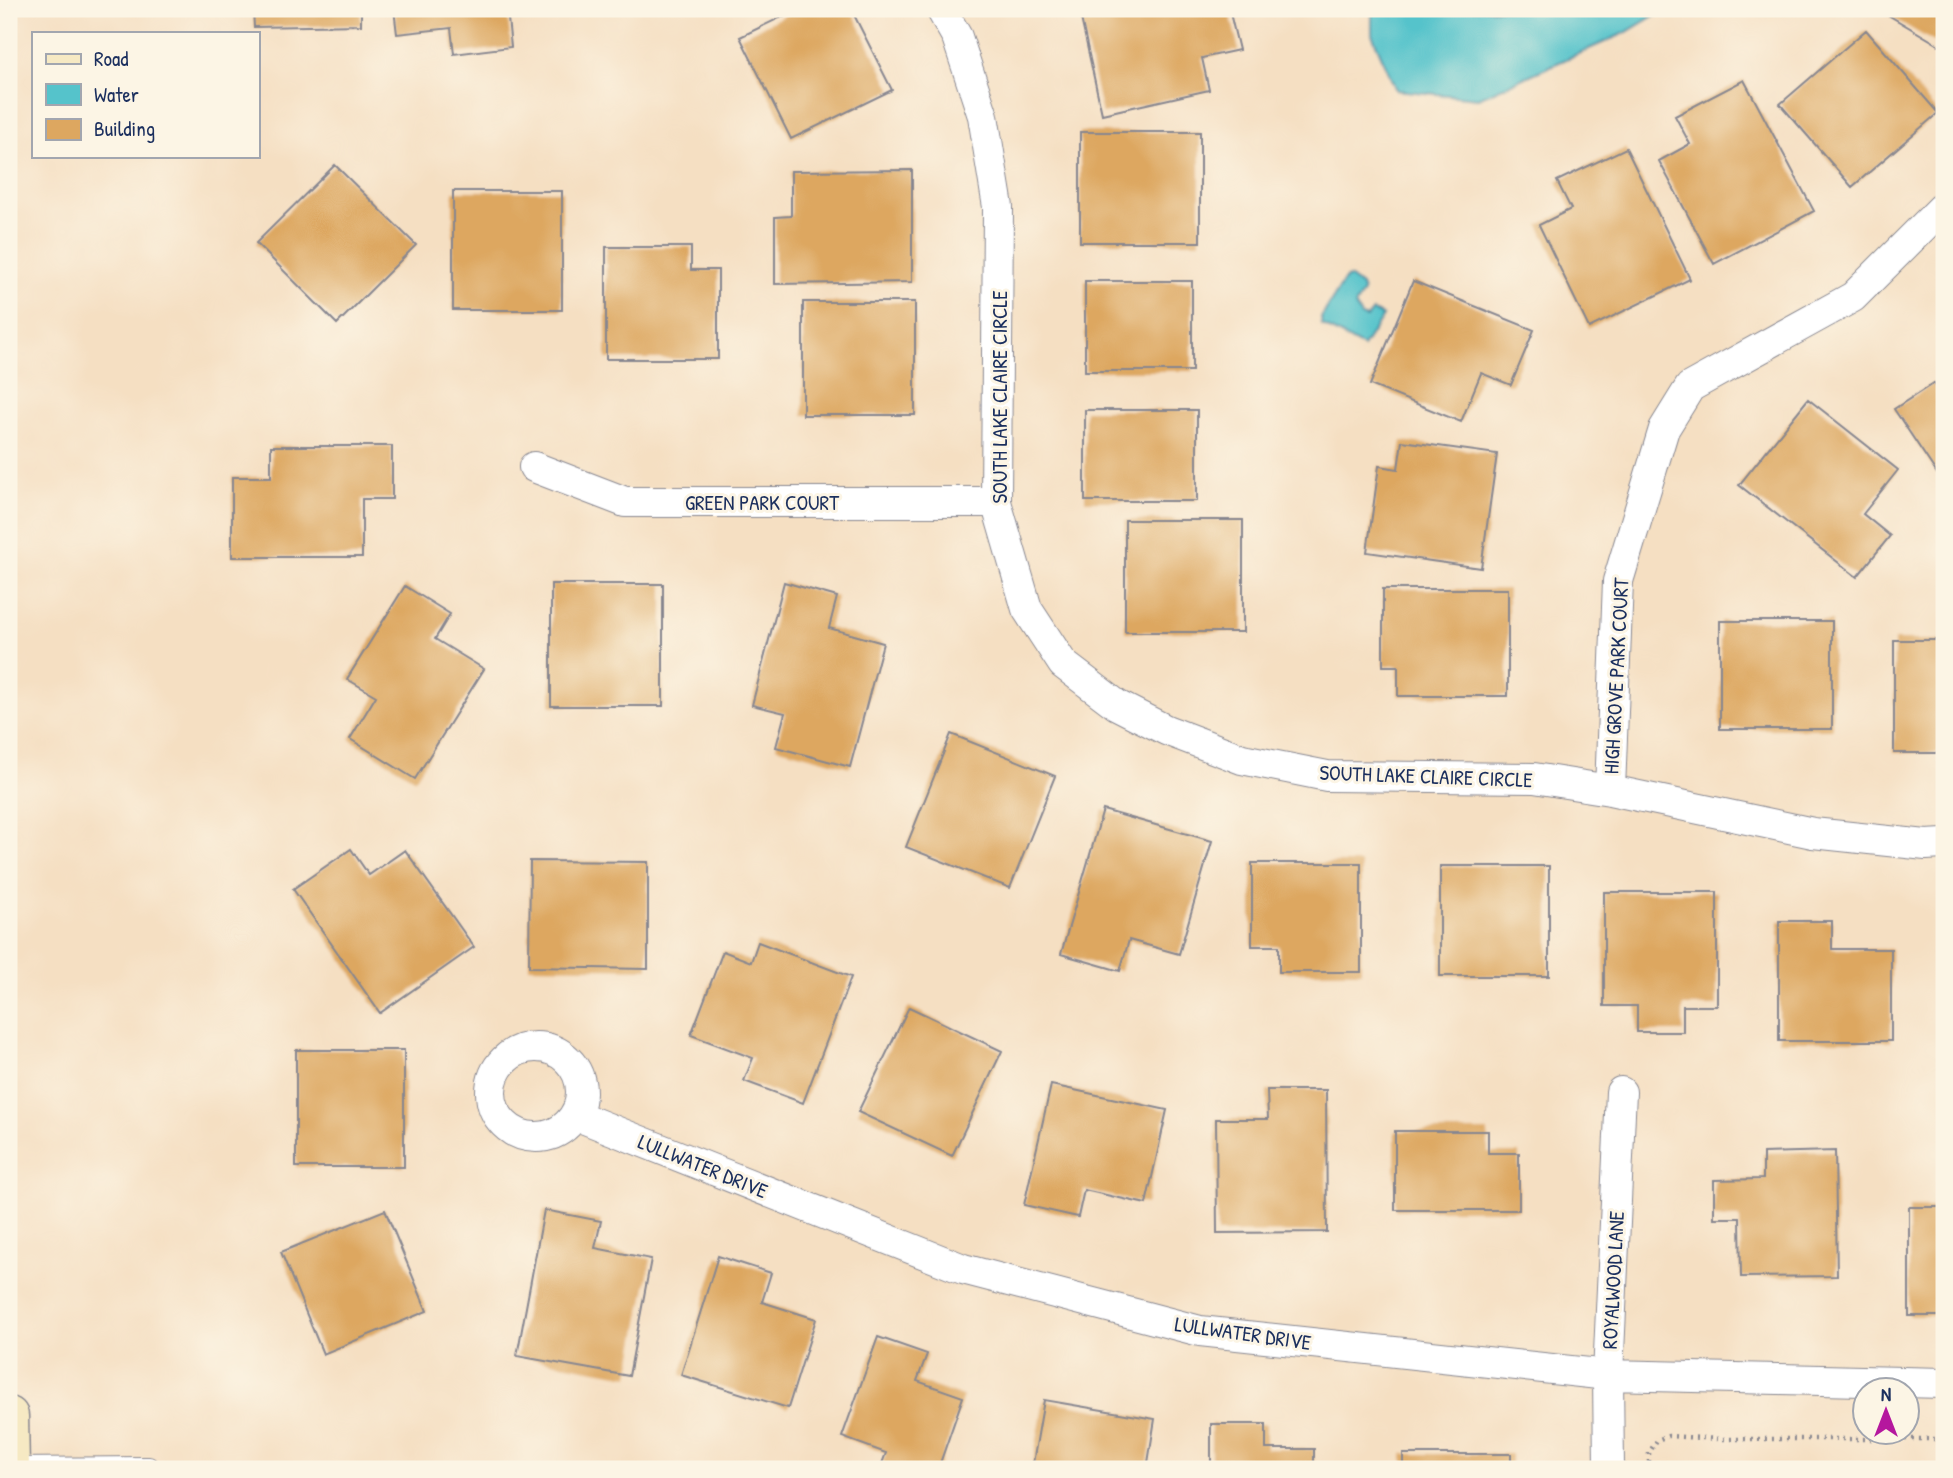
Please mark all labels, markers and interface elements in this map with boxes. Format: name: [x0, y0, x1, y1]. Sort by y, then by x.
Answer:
legend: [32, 32, 259, 158]
text: Road: [94, 44, 128, 73]
text: Water: [94, 80, 139, 109]
text: Building: [94, 114, 155, 143]
street label: SOUTH LAKE CLAIRE CIRCLE: [985, 290, 1014, 504]
street label: GREEN PARK COURT: [685, 488, 840, 517]
street label: HIGH GROVE PARK COURT: [1596, 576, 1636, 775]
street label: SOUTH LAKE CLAIRE CIRCLE: [1319, 758, 1533, 794]
street label: LULLWATER DRIVE: [634, 1127, 772, 1205]
street label: ROYALWOOD LANE: [1595, 1210, 1631, 1350]
street label: LULLWATER DRIVE: [1173, 1309, 1313, 1357]
north arrow: [1852, 1376, 1922, 1446]
text: N: [1881, 1381, 1891, 1407]

